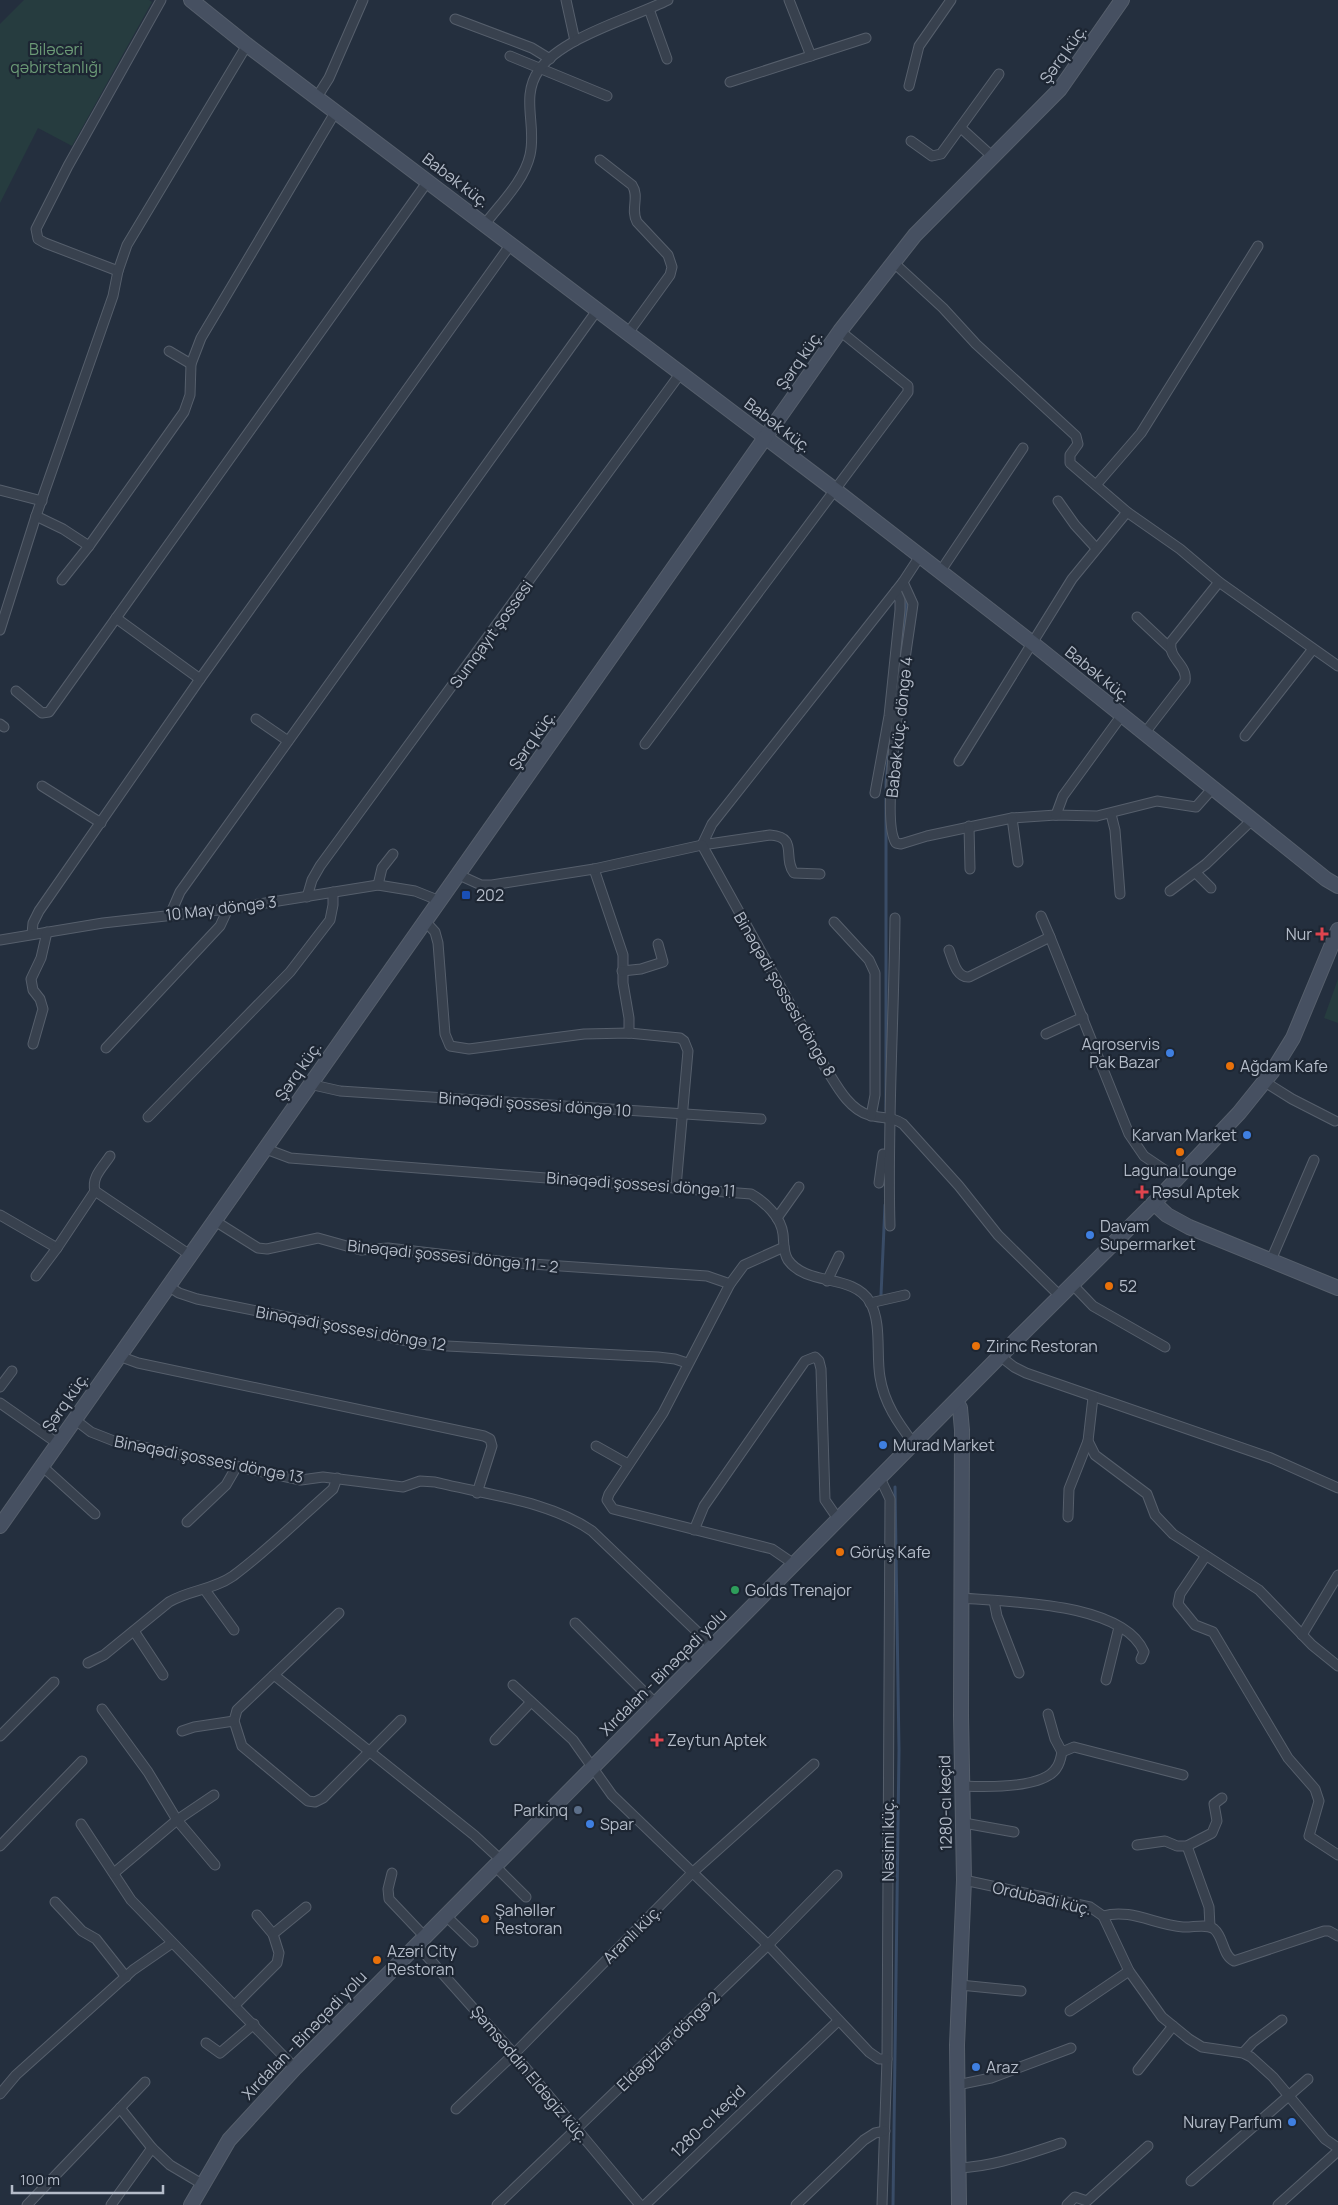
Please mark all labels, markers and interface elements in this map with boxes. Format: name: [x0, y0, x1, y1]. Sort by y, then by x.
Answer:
street label: Şərq küç.: [1034, 20, 1092, 88]
park label: Biləcəri qəbirstanlığı: [10, 38, 102, 78]
street label: Babək küç.: [418, 148, 494, 212]
street label: Şərq küç.: [771, 326, 827, 394]
street label: Babək küç.: [740, 393, 816, 457]
street label: Sumqayıt şossesi: [444, 575, 538, 693]
street label: Babək küç.: [1061, 641, 1135, 707]
street label: Babək küç. döngə 4: [881, 655, 917, 799]
street label: Şərq küç.: [504, 706, 560, 774]
place label: 202: [476, 884, 504, 906]
marker: 202: [460, 889, 472, 901]
street label: 10 May döngə 3: [164, 890, 278, 926]
street label: Binəqədi şossesi döngə 8: [729, 908, 841, 1080]
place label: Nur: [1286, 923, 1312, 945]
marker: Nur: [1316, 928, 1328, 940]
place label: Aqroservis Pak Bazar: [1082, 1033, 1160, 1073]
street label: Şərq küç.: [270, 1037, 326, 1105]
marker: Aqroservis Pak Bazar: [1164, 1047, 1176, 1059]
place label: Ağdam Kafe: [1240, 1055, 1328, 1077]
marker: Ağdam Kafe: [1224, 1060, 1236, 1072]
street label: Binəqədi şossesi döngə 10: [438, 1086, 632, 1122]
place label: Karvan Market: [1132, 1124, 1237, 1146]
marker: Karvan Market: [1241, 1129, 1253, 1141]
marker: Laguna Lounge: [1174, 1146, 1186, 1158]
place label: Laguna Lounge: [1123, 1159, 1237, 1181]
street label: Binəqədi şossesi döngə 11: [546, 1166, 736, 1202]
place label: Rəsul Aptek: [1152, 1181, 1240, 1203]
marker: Rəsul Aptek: [1136, 1186, 1148, 1198]
place label: Davam Supermarket: [1100, 1215, 1196, 1255]
marker: Davam Supermarket: [1084, 1229, 1096, 1241]
street label: Binəqədi şossesi döngə 11 - 2: [346, 1234, 560, 1278]
place label: 52: [1119, 1275, 1137, 1297]
marker: 52: [1103, 1280, 1115, 1292]
street label: Binəqədi şossesi döngə 12: [254, 1300, 448, 1356]
place label: Zirinc Restoran: [986, 1335, 1098, 1357]
marker: Zirinc Restoran: [970, 1340, 982, 1352]
street label: Şərq küç.: [37, 1368, 93, 1436]
street label: Binəqədi şossesi döngə 13: [112, 1430, 306, 1488]
place label: Murad Market: [893, 1434, 995, 1456]
marker: Murad Market: [877, 1439, 889, 1451]
place label: Görüş Kafe: [850, 1541, 931, 1563]
marker: Görüş Kafe: [834, 1546, 846, 1558]
place label: Golds Trenajor: [745, 1579, 852, 1601]
marker: Golds Trenajor: [729, 1584, 741, 1596]
street label: Xırdalan - Binəqədi yolu: [595, 1604, 731, 1740]
place label: Zeytun Aptek: [667, 1729, 768, 1751]
marker: Zeytun Aptek: [651, 1734, 663, 1746]
street label: 1280-cı keçid: [933, 1755, 957, 1851]
place label: Parkinq: [513, 1799, 568, 1821]
street label: Nəsimi küç.: [877, 1799, 899, 1881]
marker: Parkinq: [572, 1804, 584, 1816]
place label: Spar: [600, 1813, 634, 1835]
marker: Spar: [584, 1818, 596, 1830]
street label: Ordubadi küç.: [990, 1876, 1094, 1920]
place label: Şahəllər Restoran: [495, 1899, 562, 1939]
street label: Aranlı küç.: [598, 1900, 666, 1968]
marker: Şahəllər Restoran: [479, 1913, 491, 1925]
place label: Azəri City Restoran: [387, 1940, 457, 1980]
marker: Azəri City Restoran: [371, 1954, 383, 1966]
street label: Xırdalan - Binəqədi yolu: [237, 1966, 371, 2104]
street label: Eldəgizlər döngə 2: [612, 1986, 724, 2096]
street label: Şəmsəddin Eldəgiz küç.: [466, 2001, 594, 2147]
place label: Araz: [986, 2056, 1019, 2078]
marker: Araz: [970, 2061, 982, 2073]
street label: 1280-cı keçid: [666, 2080, 750, 2162]
place label: Nuray Parfum: [1183, 2111, 1282, 2133]
marker: Nuray Parfum: [1286, 2116, 1298, 2128]
scale bar: [12, 2162, 164, 2194]
text: 100 m: [20, 2169, 60, 2190]

